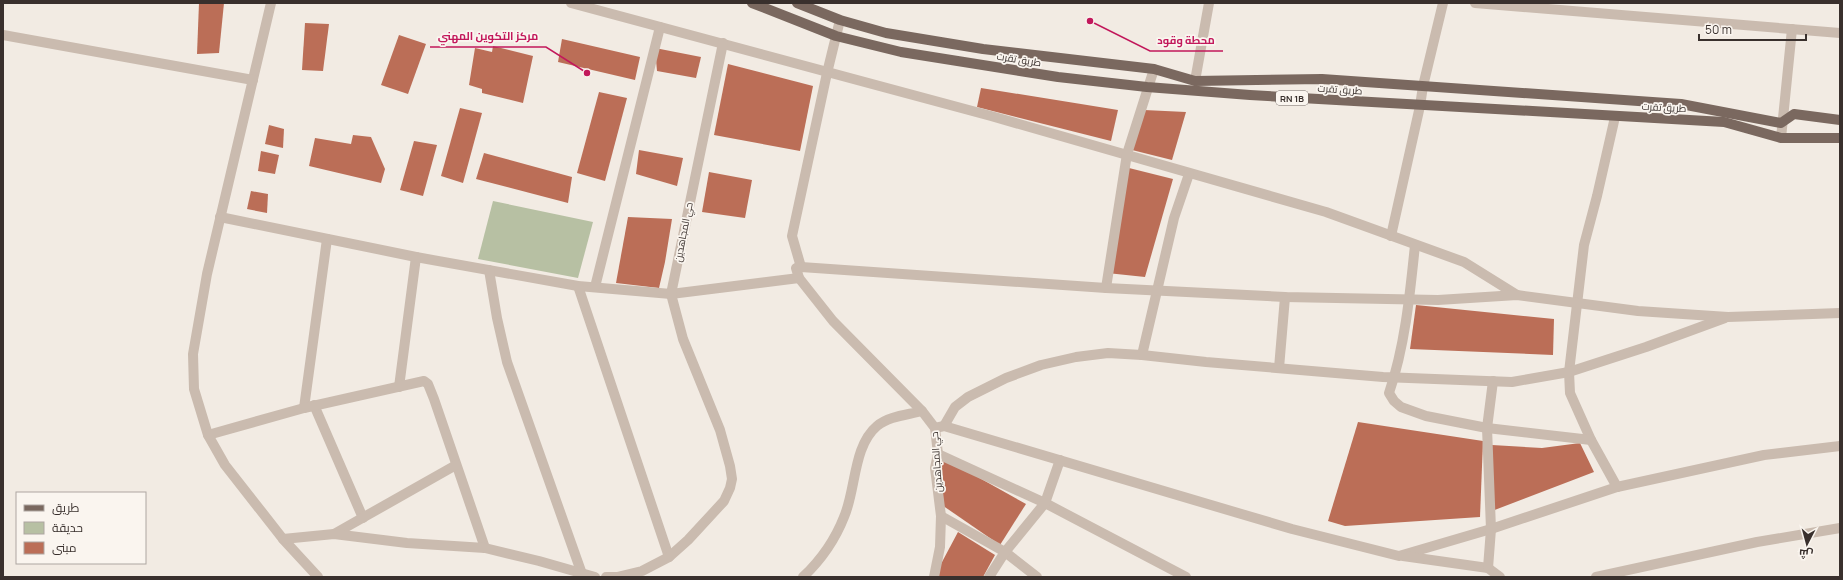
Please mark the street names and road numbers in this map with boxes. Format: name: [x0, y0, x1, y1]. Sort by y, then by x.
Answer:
street label: طريق تقرت: [996, 49, 1042, 69]
street label: طريق تقرت: [1317, 80, 1363, 98]
road number: RN 1B: [1276, 91, 1308, 105]
street label: طريق تقرت: [1641, 99, 1687, 115]
street label: حي المجاهدين: [670, 201, 697, 263]
street label: حي المجاهدين: [927, 431, 946, 493]

